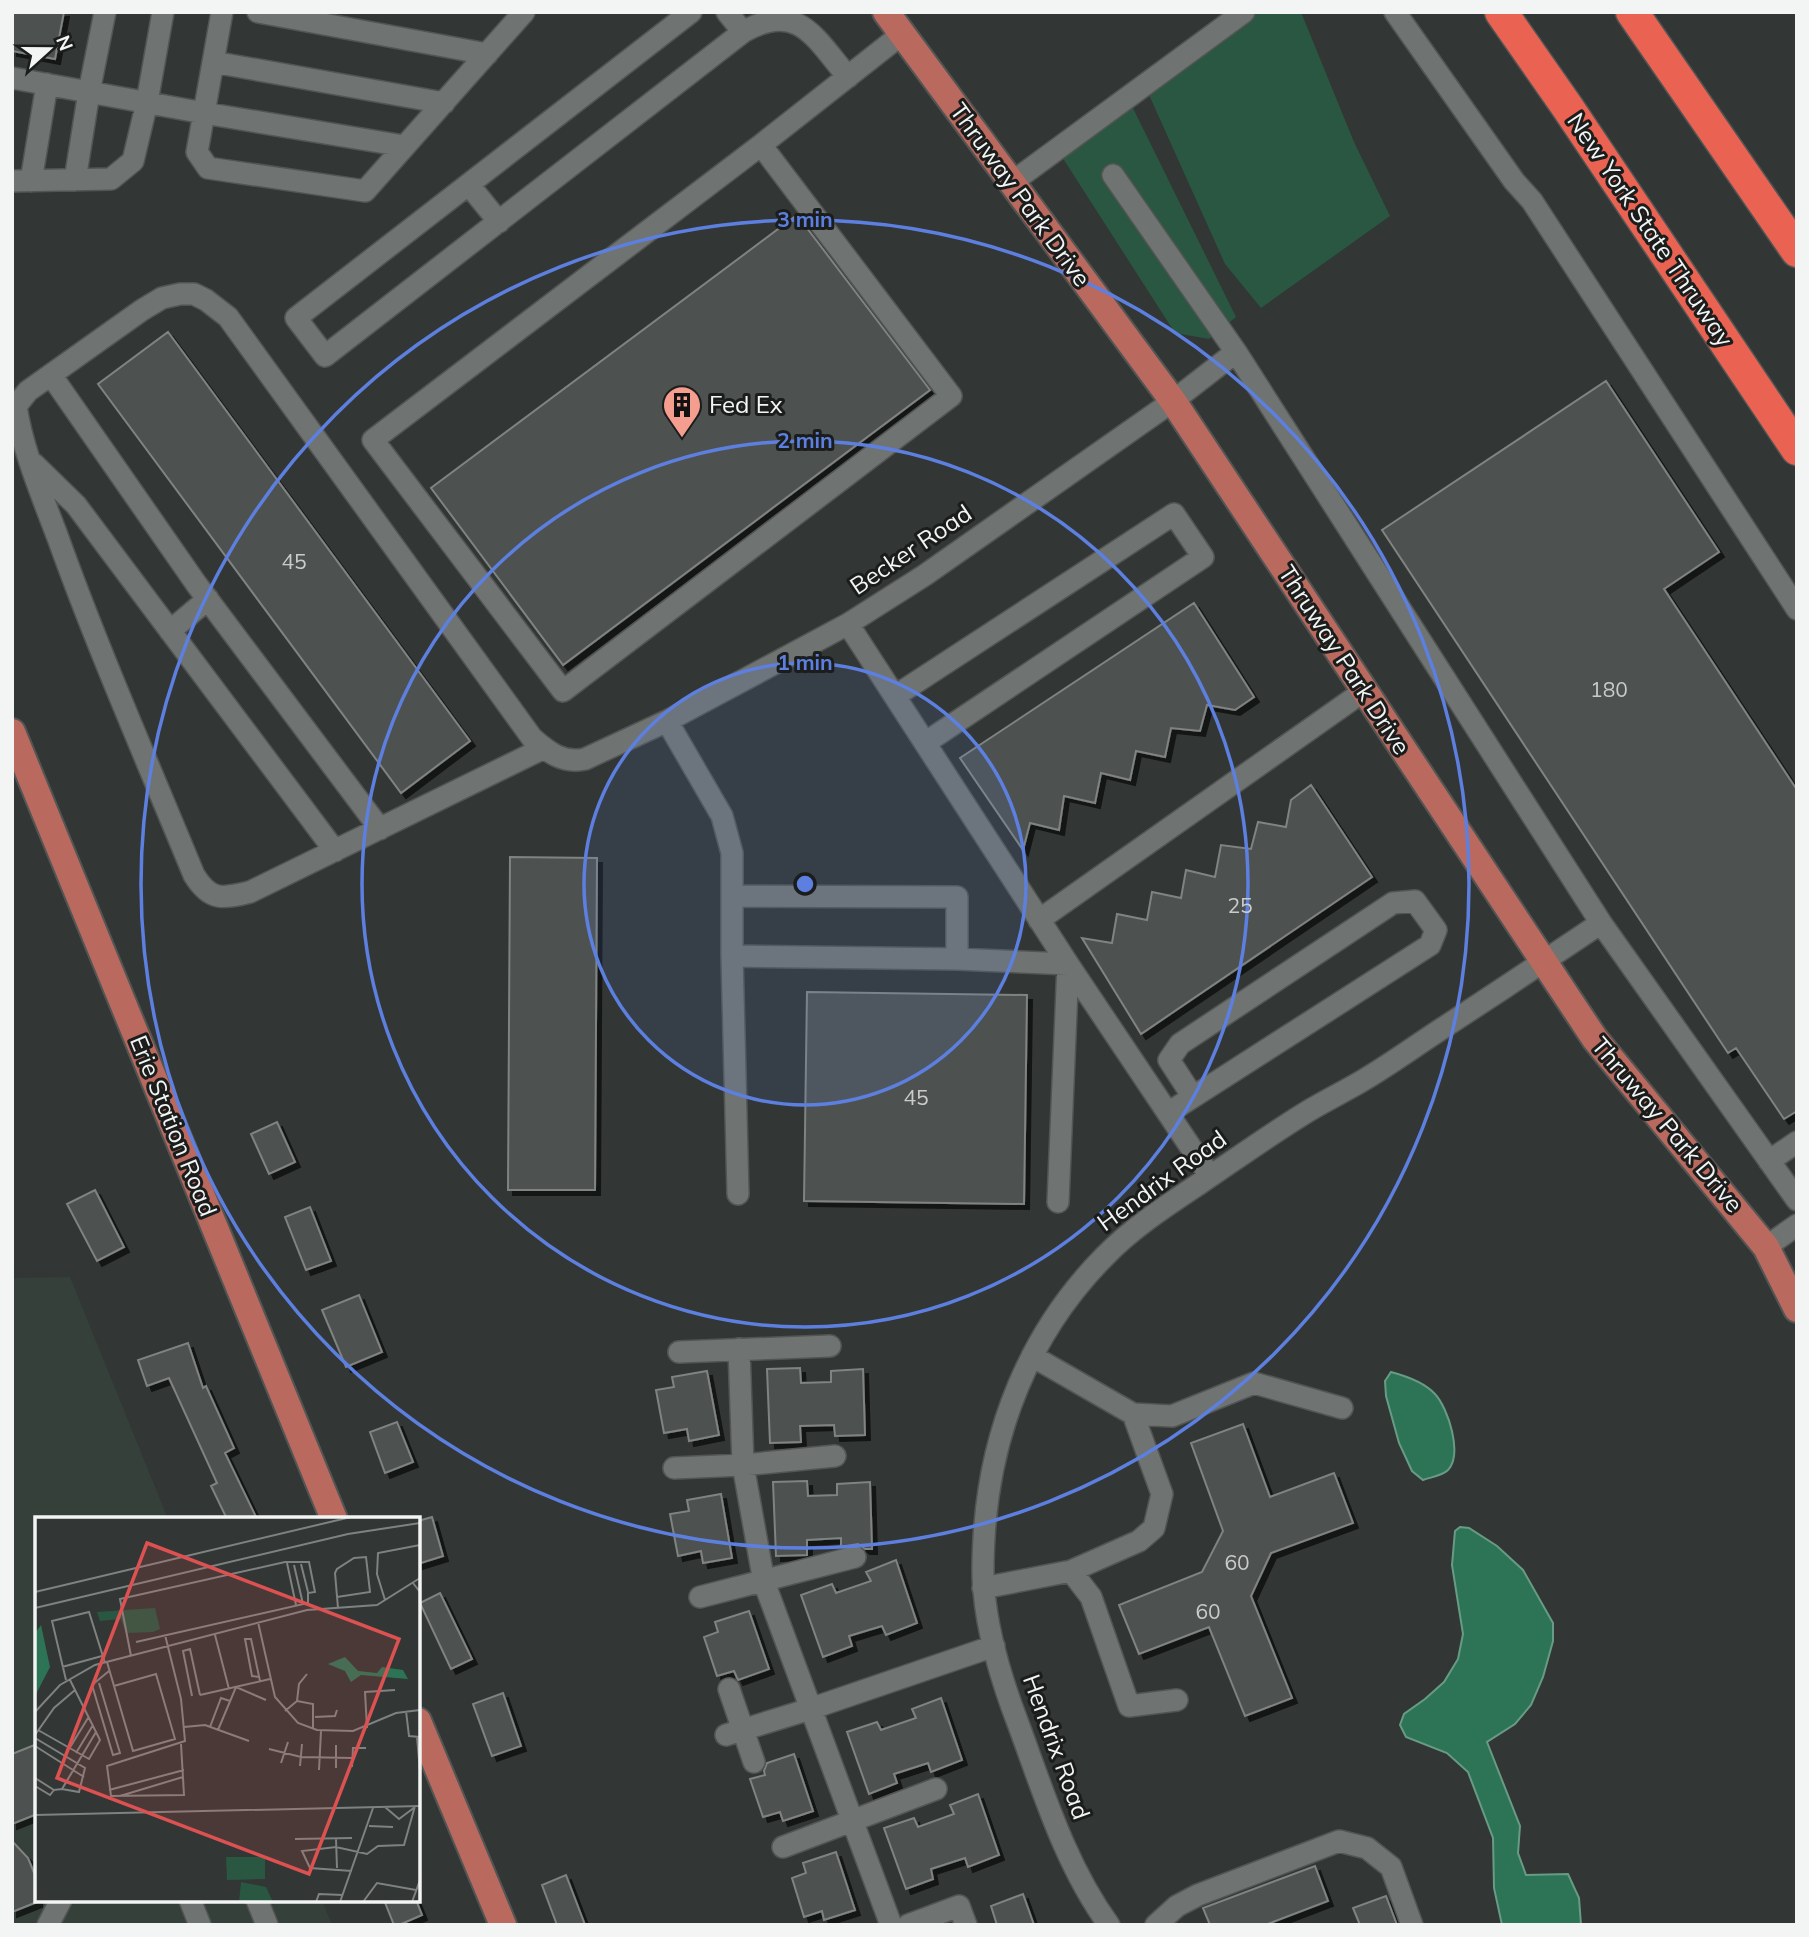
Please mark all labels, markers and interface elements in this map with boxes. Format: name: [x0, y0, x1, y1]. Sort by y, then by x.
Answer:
north arrow: [14, 14, 84, 84]
text: N: [51, 32, 79, 54]
street label: Thruway Park Drive: [944, 97, 1098, 292]
street label: New York State Thruway: [1561, 107, 1740, 352]
text: 3 min: [777, 206, 833, 232]
building icon: Fed Ex: [661, 384, 703, 439]
place label: Fed Ex: [709, 389, 783, 419]
text: 2 min: [777, 427, 833, 453]
street label: Becker Road: [844, 498, 977, 601]
house number: 45: [281, 548, 307, 574]
street label: Thruway Park Drive: [1272, 559, 1417, 760]
text: 1 min: [777, 649, 833, 675]
house number: 180: [1590, 676, 1628, 702]
centre of rings: [793, 872, 817, 896]
house number: 25: [1227, 892, 1253, 918]
street label: Erie Station Road: [124, 1031, 224, 1221]
street label: Thruway Park Drive: [1586, 1031, 1750, 1218]
house number: 45: [903, 1084, 929, 1110]
street label: Hendrix Road: [1091, 1123, 1232, 1237]
inset map: [35, 1517, 420, 1902]
house number: 60: [1224, 1549, 1250, 1575]
house number: 60: [1195, 1598, 1221, 1624]
street label: Hendrix Road: [1017, 1670, 1097, 1823]

